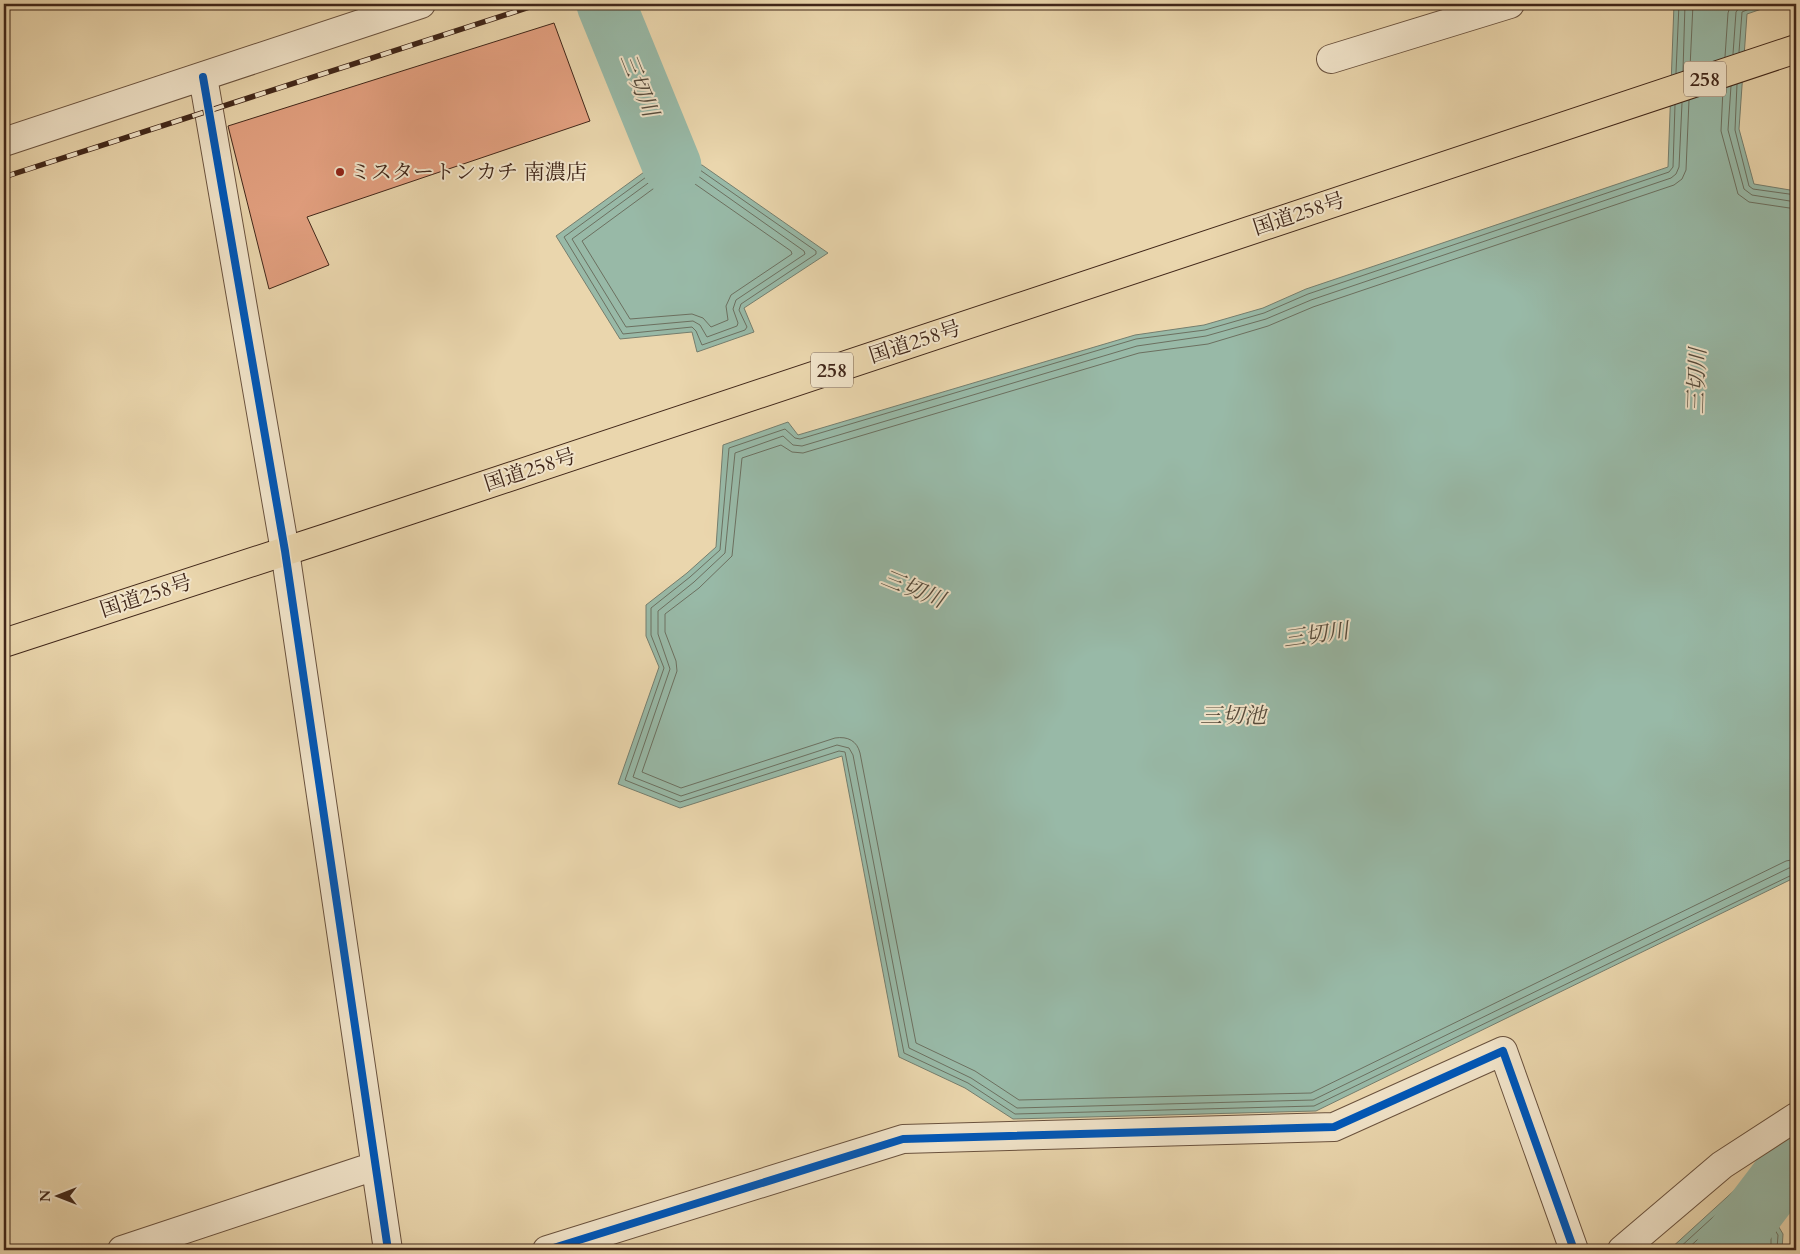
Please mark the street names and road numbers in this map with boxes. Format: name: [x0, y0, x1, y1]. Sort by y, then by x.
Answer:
road number: 258: [1684, 62, 1726, 96]
street label: 国道258号: [1249, 185, 1349, 243]
street label: 国道258号: [865, 313, 965, 371]
road number: 258: [811, 352, 853, 388]
street label: 国道258号: [480, 441, 580, 499]
street label: 国道258号: [96, 567, 196, 625]

